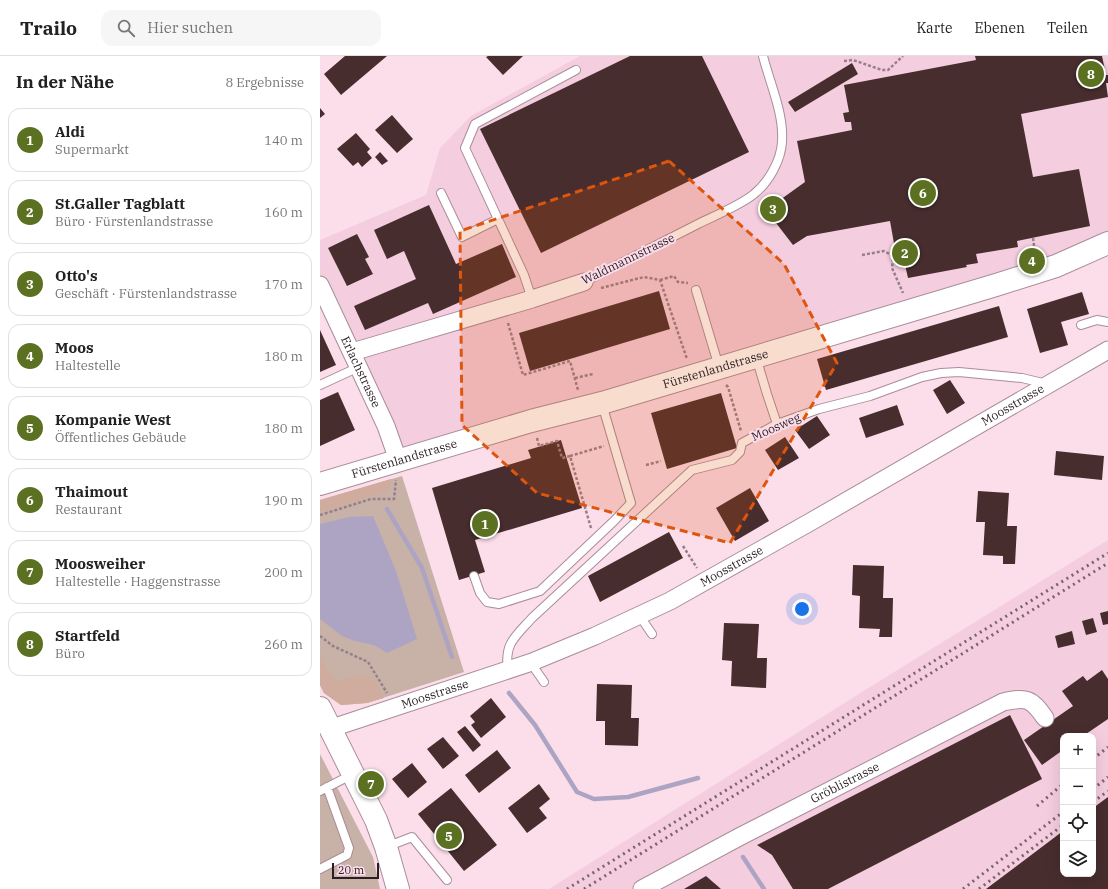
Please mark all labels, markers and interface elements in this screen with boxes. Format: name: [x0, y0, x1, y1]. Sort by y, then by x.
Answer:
search box: [101, 10, 381, 46]
text: Trailo: [20, 16, 77, 40]
icon: search: [115, 17, 137, 39]
text: Hier suchen: [147, 18, 233, 37]
text: Karte: [916, 19, 953, 37]
text: Ebenen: [975, 19, 1025, 37]
text: Teilen: [1047, 19, 1088, 37]
pin: 8: [1078, 59, 1104, 89]
text: In der Nähe: [16, 71, 114, 93]
text: 8 Ergebnisse: [225, 74, 304, 91]
text: Aldi: [55, 122, 85, 141]
text: 1: [26, 132, 34, 149]
text: 140 m: [264, 132, 303, 149]
text: Supermarkt: [55, 141, 129, 158]
pin: 6: [910, 178, 936, 208]
text: St.Galler Tagblatt: [55, 194, 185, 213]
pin: 3: [760, 194, 786, 224]
text: 2: [26, 204, 34, 221]
text: 160 m: [264, 204, 303, 221]
text: Büro · Fürstenlandstrasse: [55, 213, 213, 230]
street label: Waldmannstrasse: [579, 230, 677, 288]
pin: 2: [892, 238, 918, 268]
pin: 4: [1019, 246, 1045, 276]
text: Otto's: [55, 266, 98, 285]
text: 3: [26, 276, 34, 293]
text: 170 m: [264, 276, 303, 293]
text: Geschäft · Fürstenlandstrasse: [55, 285, 237, 302]
street label: Erlachstrasse: [338, 334, 384, 410]
text: Moos: [55, 338, 94, 357]
street label: Fürstenlandstrasse: [661, 346, 770, 391]
text: 4: [26, 348, 34, 365]
text: 180 m: [264, 348, 303, 365]
text: Haltestelle: [55, 357, 120, 374]
street label: Moosstrasse: [978, 381, 1046, 429]
street label: Moosweg: [749, 409, 803, 444]
text: Kompanie West: [55, 410, 171, 429]
text: 5: [26, 420, 34, 437]
text: 180 m: [264, 420, 303, 437]
text: Öffentliches Gebäude: [55, 429, 186, 446]
street label: Fürstenlandstrasse: [350, 436, 459, 481]
text: Thaimout: [55, 482, 128, 501]
text: 6: [26, 492, 34, 509]
text: 190 m: [264, 492, 303, 509]
text: Restaurant: [55, 501, 122, 518]
pin: 1: [472, 509, 498, 539]
street label: Moosstrasse: [697, 542, 766, 590]
text: Moosweiher: [55, 554, 145, 573]
text: 7: [26, 564, 34, 581]
text: 200 m: [264, 564, 303, 581]
text: Haltestelle · Haggenstrasse: [55, 573, 221, 590]
your location: [792, 599, 812, 619]
text: Startfeld: [55, 626, 120, 645]
text: 8: [26, 636, 34, 653]
text: 260 m: [264, 636, 303, 653]
text: Büro: [55, 645, 85, 662]
street label: Moosstrasse: [399, 675, 470, 712]
map controls: [1060, 733, 1096, 877]
button: +: [1060, 733, 1096, 769]
street label: Gröblistrasse: [808, 759, 882, 806]
pin: 7: [358, 769, 384, 799]
button: −: [1060, 769, 1096, 805]
button: locate: [1060, 805, 1096, 841]
pin: 5: [436, 821, 462, 851]
button: layers: [1060, 841, 1096, 877]
scale bar: [332, 861, 379, 880]
text: 20 m: [338, 863, 364, 877]

